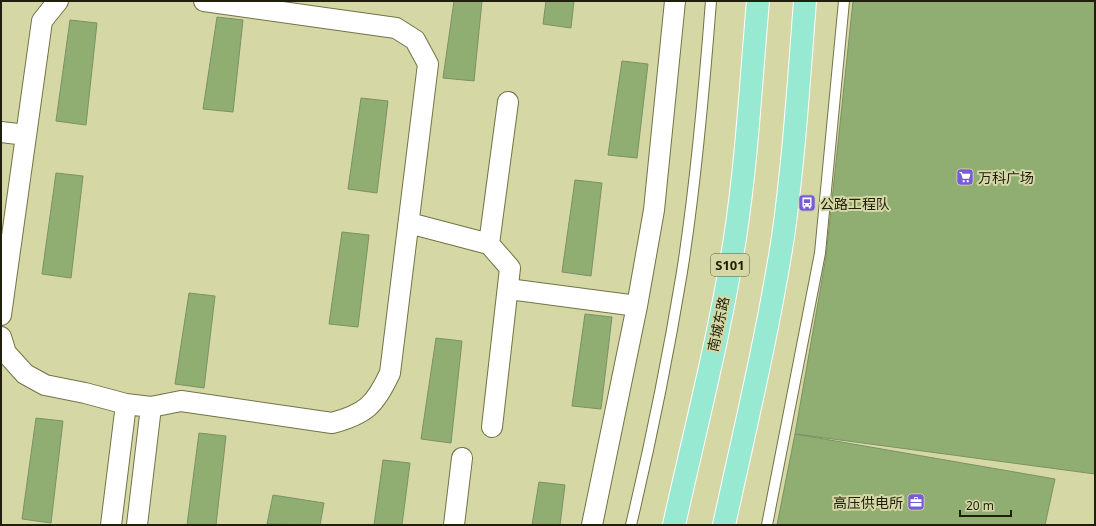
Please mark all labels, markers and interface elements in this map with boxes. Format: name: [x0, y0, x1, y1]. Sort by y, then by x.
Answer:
supermarket icon: 万科广场: [955, 167, 975, 187]
place label: 万科广场: [978, 168, 1034, 187]
bus stop icon: 公路工程队: [797, 193, 817, 213]
place label: 公路工程队: [820, 194, 890, 213]
road number: S101: [711, 254, 749, 276]
street label: 南城东路: [703, 295, 733, 353]
office icon: 高压供电所: [906, 492, 926, 512]
scale bar: [960, 492, 1011, 518]
place label: 高压供电所: [833, 493, 903, 512]
text: 20 m: [966, 497, 994, 514]

